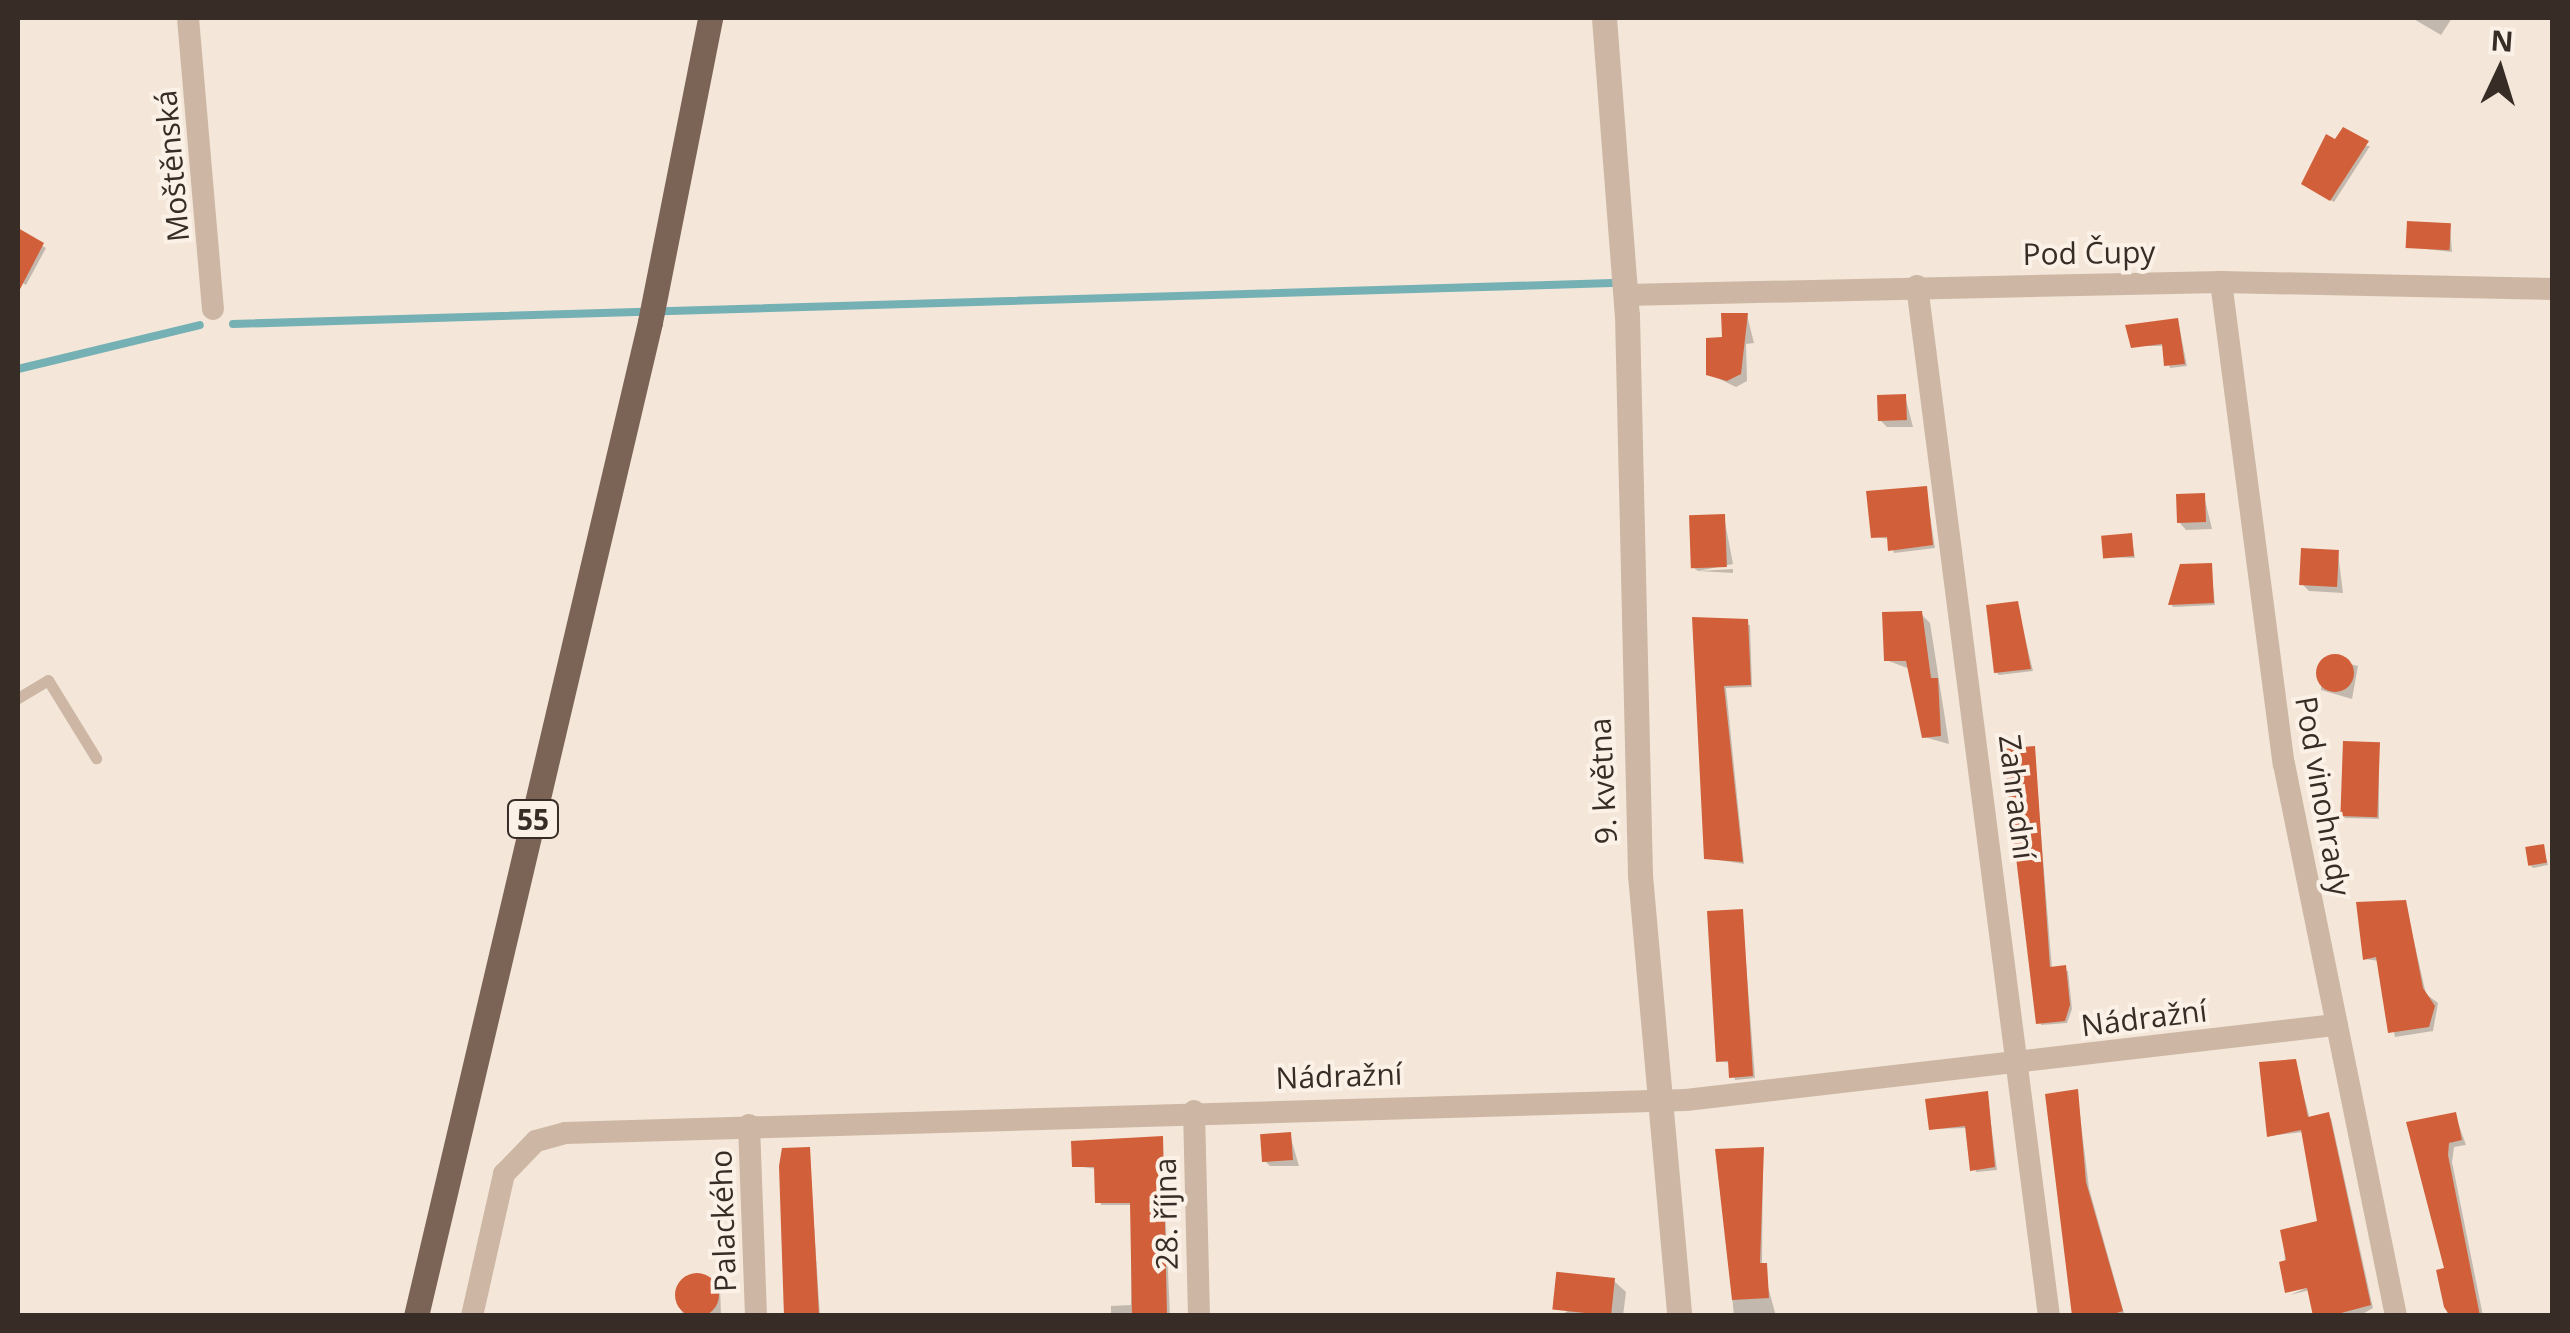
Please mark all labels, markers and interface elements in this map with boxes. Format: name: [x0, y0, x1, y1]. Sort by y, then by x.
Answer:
north arrow: [2450, 20, 2550, 120]
text: N: [2489, 20, 2515, 60]
street label: Moštěnská: [147, 89, 197, 243]
street label: Pod Čupy: [2022, 234, 2156, 272]
street label: Pod vinohrady: [2288, 693, 2358, 899]
street label: 9. května: [1582, 717, 1624, 845]
street label: Zahradní: [1991, 733, 2043, 861]
road number: 55: [506, 796, 560, 842]
street label: Nádražní: [2079, 992, 2209, 1044]
street label: Nádražní: [1275, 1056, 1403, 1096]
street label: Palackého: [703, 1149, 743, 1293]
street label: 28. října: [1147, 1157, 1185, 1271]

